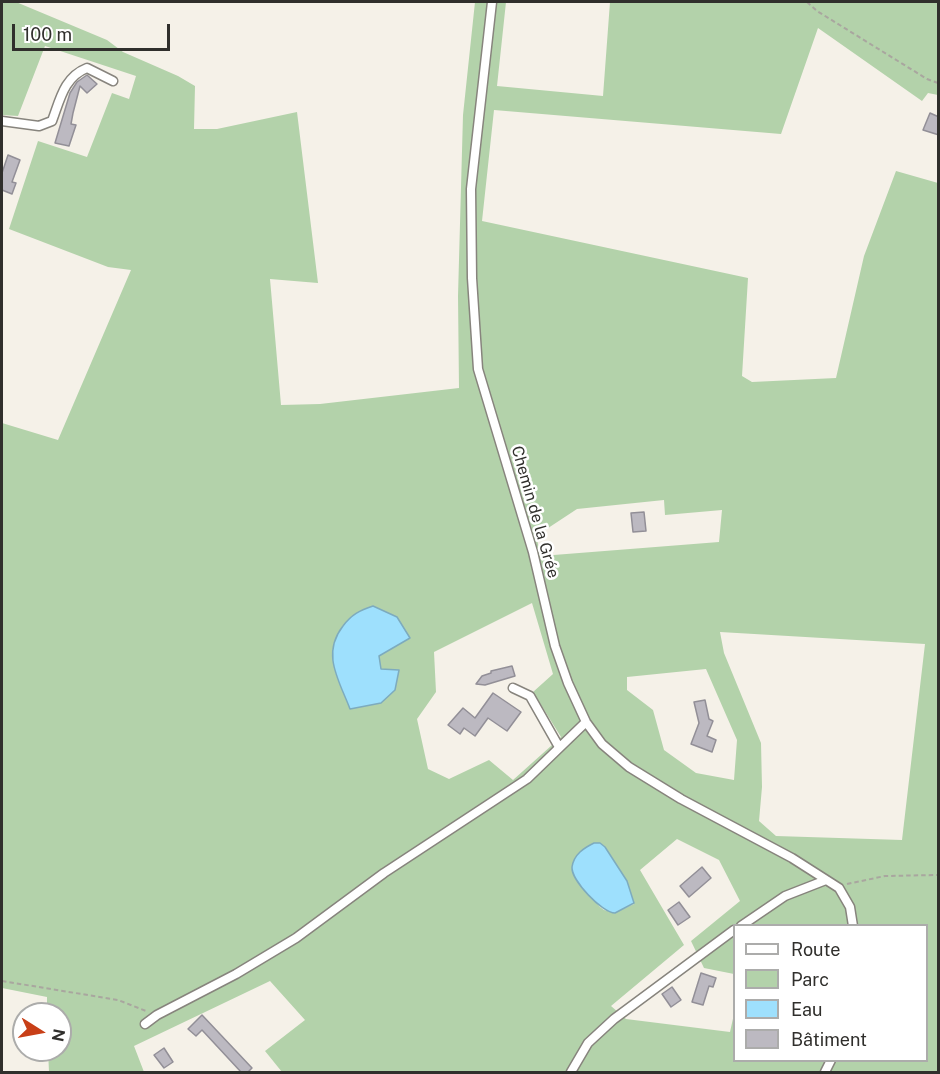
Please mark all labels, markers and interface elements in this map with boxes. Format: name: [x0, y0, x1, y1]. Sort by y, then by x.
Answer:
scale bar: [15, 12, 172, 50]
text: 100 m: [23, 24, 72, 45]
street label: Chemin de la Grée: [507, 444, 563, 580]
legend: [733, 924, 928, 1062]
text: Route: [791, 939, 840, 960]
text: Parc: [791, 969, 829, 990]
text: Eau: [791, 999, 822, 1020]
north arrow: [12, 1002, 72, 1062]
text: N: [48, 1027, 69, 1043]
text: Bâtiment: [791, 1029, 867, 1050]

